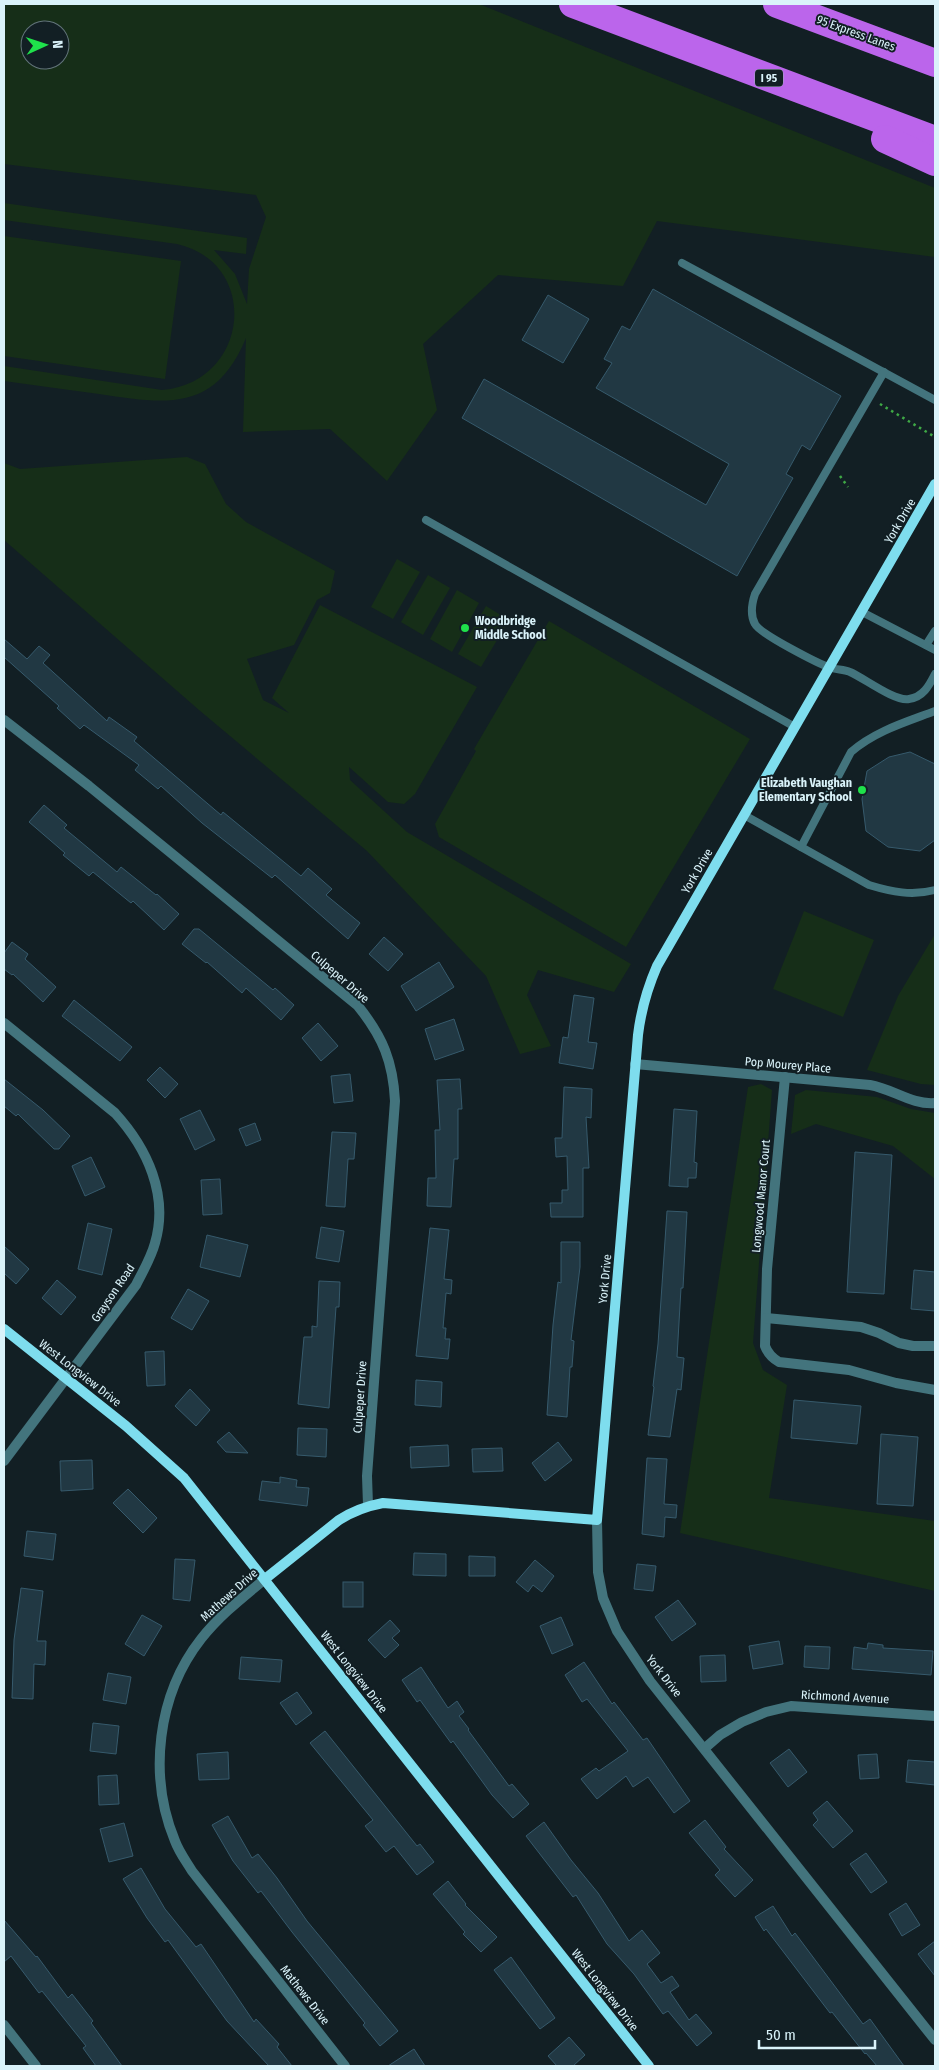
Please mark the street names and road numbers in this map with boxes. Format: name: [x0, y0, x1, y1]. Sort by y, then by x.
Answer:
street label: 95 Express Lanes: [815, 12, 897, 54]
road number: I 95: [755, 70, 783, 86]
street label: York Drive: [882, 496, 918, 546]
street label: York Drive: [679, 846, 715, 896]
street label: Culpeper Drive: [308, 948, 372, 1006]
street label: Pop Mourey Place: [744, 1054, 832, 1076]
street label: Longwood Manor Court: [749, 1139, 773, 1253]
street label: York Drive: [596, 1254, 614, 1304]
street label: Grayson Road: [88, 1261, 138, 1325]
street label: West Longview Drive: [36, 1337, 124, 1409]
street label: Culpeper Drive: [350, 1360, 370, 1434]
street label: Mathews Drive: [198, 1566, 260, 1624]
street label: West Longview Drive: [318, 1628, 390, 1716]
street label: York Drive: [643, 1652, 685, 1700]
street label: Richmond Avenue: [801, 1688, 889, 1706]
street label: West Longview Drive: [569, 1946, 641, 2034]
street label: Mathews Drive: [277, 1962, 333, 2028]

